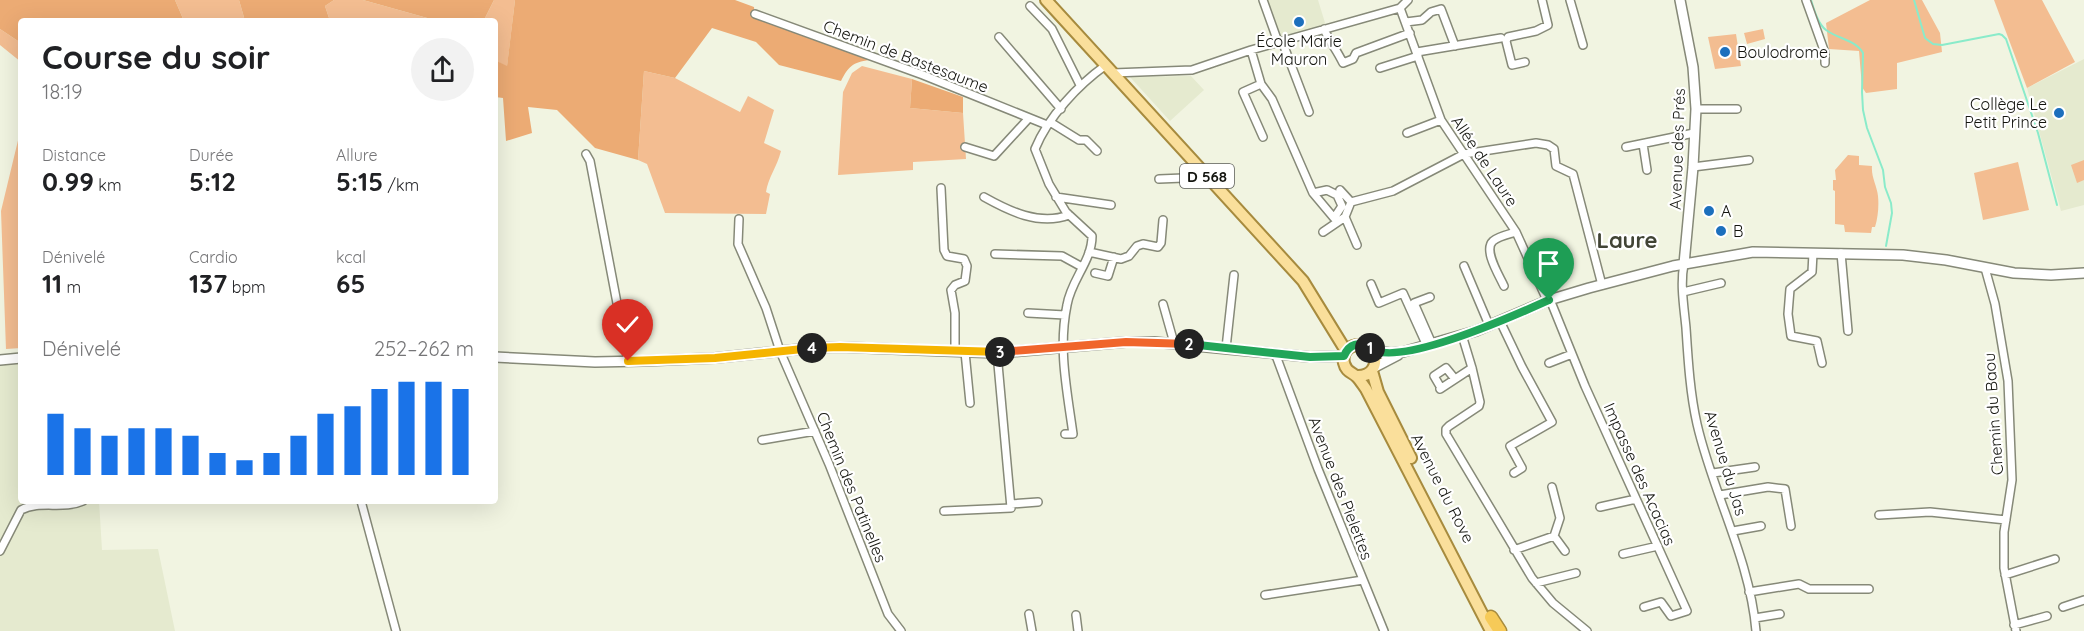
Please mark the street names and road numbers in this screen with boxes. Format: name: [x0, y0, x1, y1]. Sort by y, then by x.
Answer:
street label: Chemin de Bastesaume: [821, 15, 991, 97]
street label: Avenue des Prés: [1665, 88, 1689, 210]
street label: Allée de Laure: [1447, 112, 1523, 210]
road number: D 568: [1180, 164, 1234, 188]
street label: Chemin du Baou: [1979, 352, 2007, 476]
street label: Impasse des Acacias: [1599, 399, 1681, 549]
street label: Avenue du Jas: [1701, 408, 1751, 518]
street label: Chemin des Patinelles: [813, 409, 891, 565]
street label: Avenue des Pielettes: [1305, 414, 1377, 562]
street label: Avenue du Rove: [1407, 430, 1479, 546]

